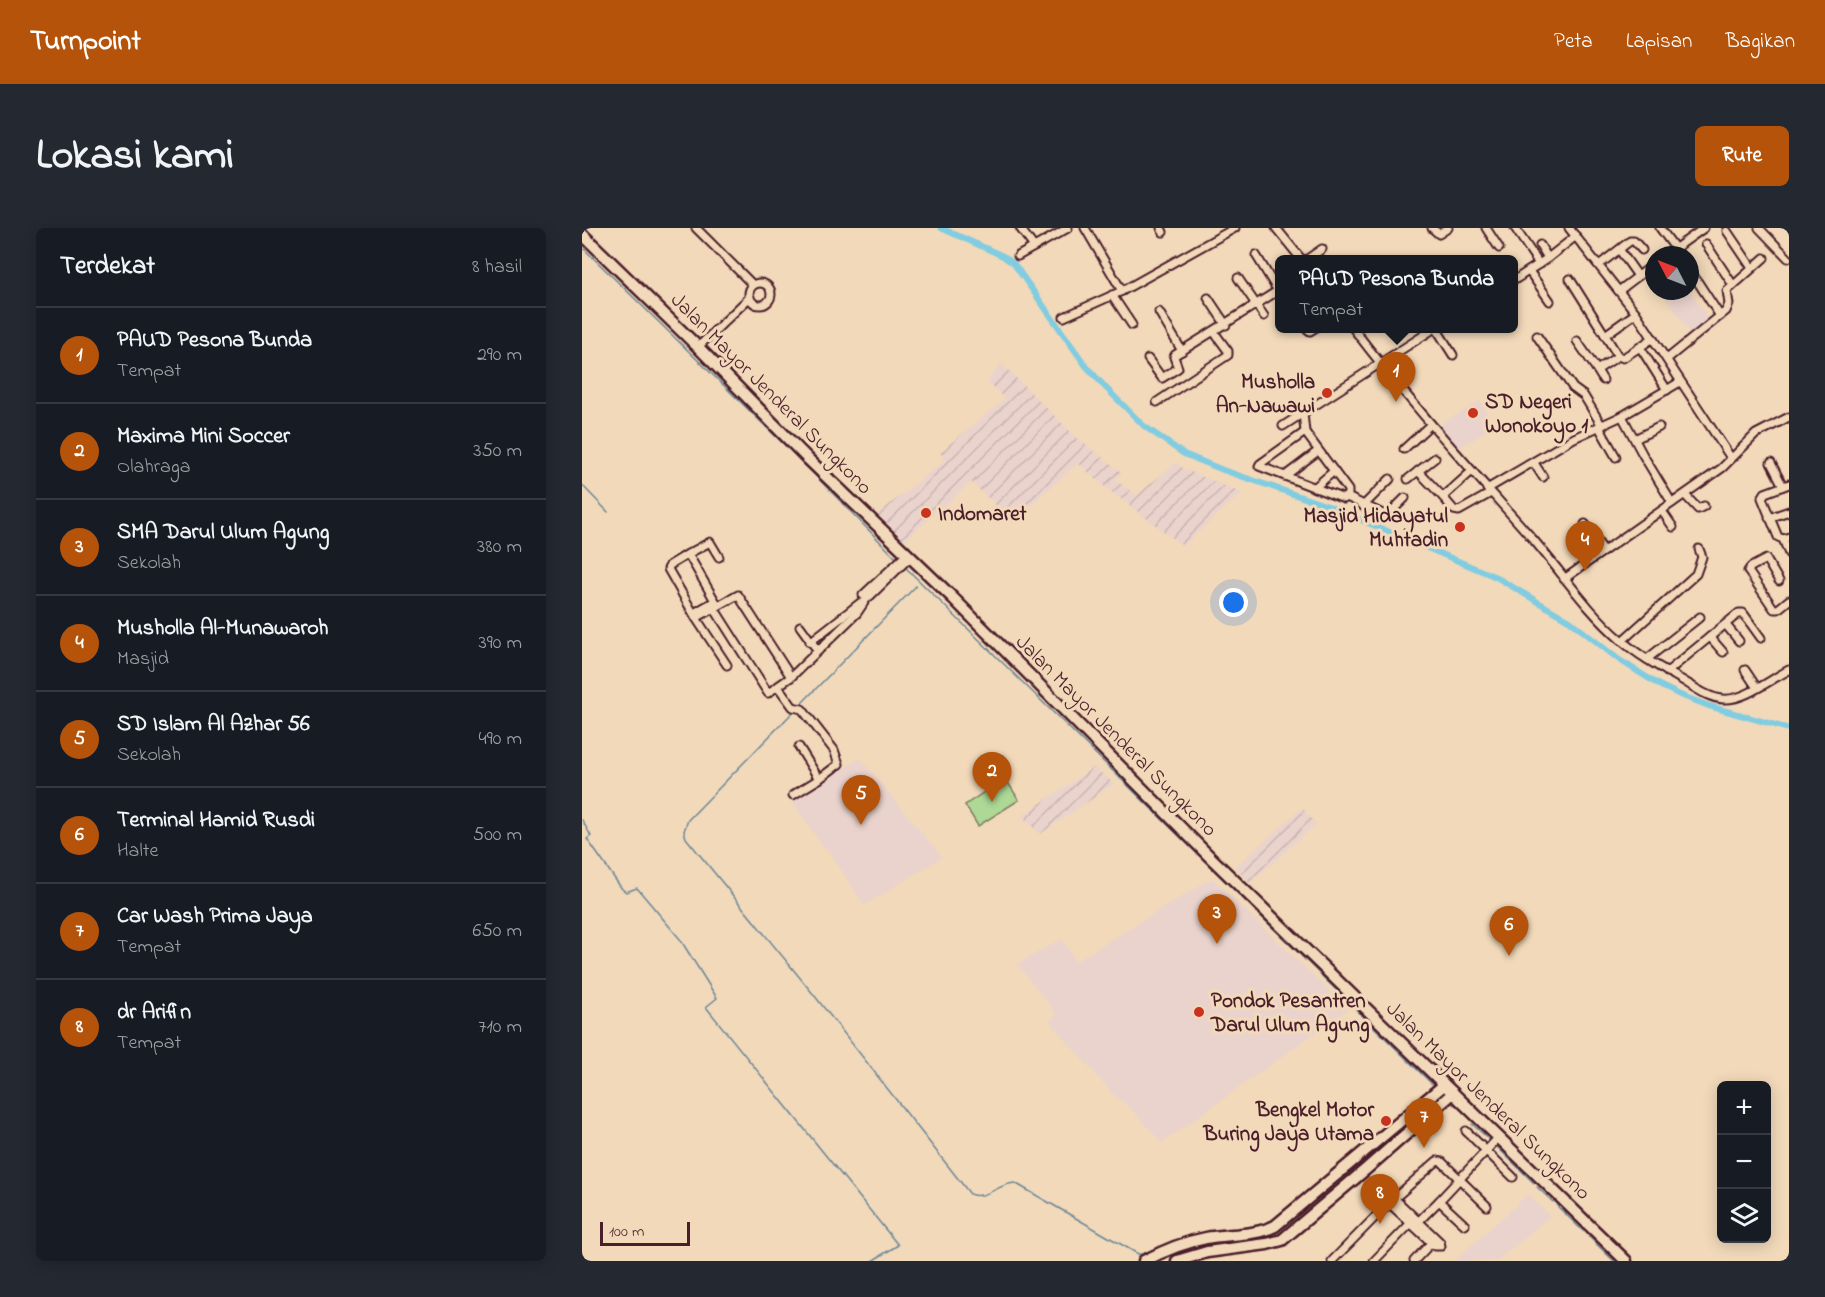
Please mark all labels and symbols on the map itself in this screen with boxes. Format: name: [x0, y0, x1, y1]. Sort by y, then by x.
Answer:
north arrow: [1645, 246, 1699, 300]
street label: Jalan Mayor Jenderal Sungkono: [661, 287, 878, 504]
pin: 1: [1376, 352, 1416, 402]
place label: Musholla An-Nawawi: [1216, 368, 1315, 422]
marker: Musholla An-Nawawi: [1320, 386, 1334, 400]
place label: SD Negeri Wonokoyo 1: [1485, 388, 1588, 444]
marker: SD Negeri Wonokoyo 1: [1466, 406, 1480, 420]
place label: Indomaret: [938, 500, 1028, 530]
place label: Masjid Hidayatul Muhtadin: [1304, 502, 1448, 556]
marker: Indomaret: [919, 506, 933, 520]
marker: Masjid Hidayatul Muhtadin: [1453, 520, 1467, 534]
pin: 4: [1566, 522, 1604, 571]
your location: [1219, 588, 1248, 617]
street label: Jalan Mayor Jenderal Sungkono: [1006, 629, 1223, 846]
pin: 2: [972, 752, 1012, 802]
pin: 5: [842, 776, 880, 825]
pin: 3: [1198, 894, 1236, 944]
pin: 6: [1490, 906, 1528, 956]
place label: Pondok Pesantren Darul Ulum Agung: [1210, 987, 1369, 1043]
street label: Jalan Mayor Jenderal Sungkono: [1377, 995, 1597, 1209]
marker: Pondok Pesantren Darul Ulum Agung: [1192, 1005, 1206, 1019]
place label: Bengkel Motor Buring Jaya Utama: [1202, 1096, 1374, 1152]
pin: 7: [1404, 1098, 1444, 1148]
marker: Bengkel Motor Buring Jaya Utama: [1379, 1114, 1393, 1128]
pin: 8: [1360, 1174, 1400, 1224]
scale bar: [600, 1219, 690, 1246]

